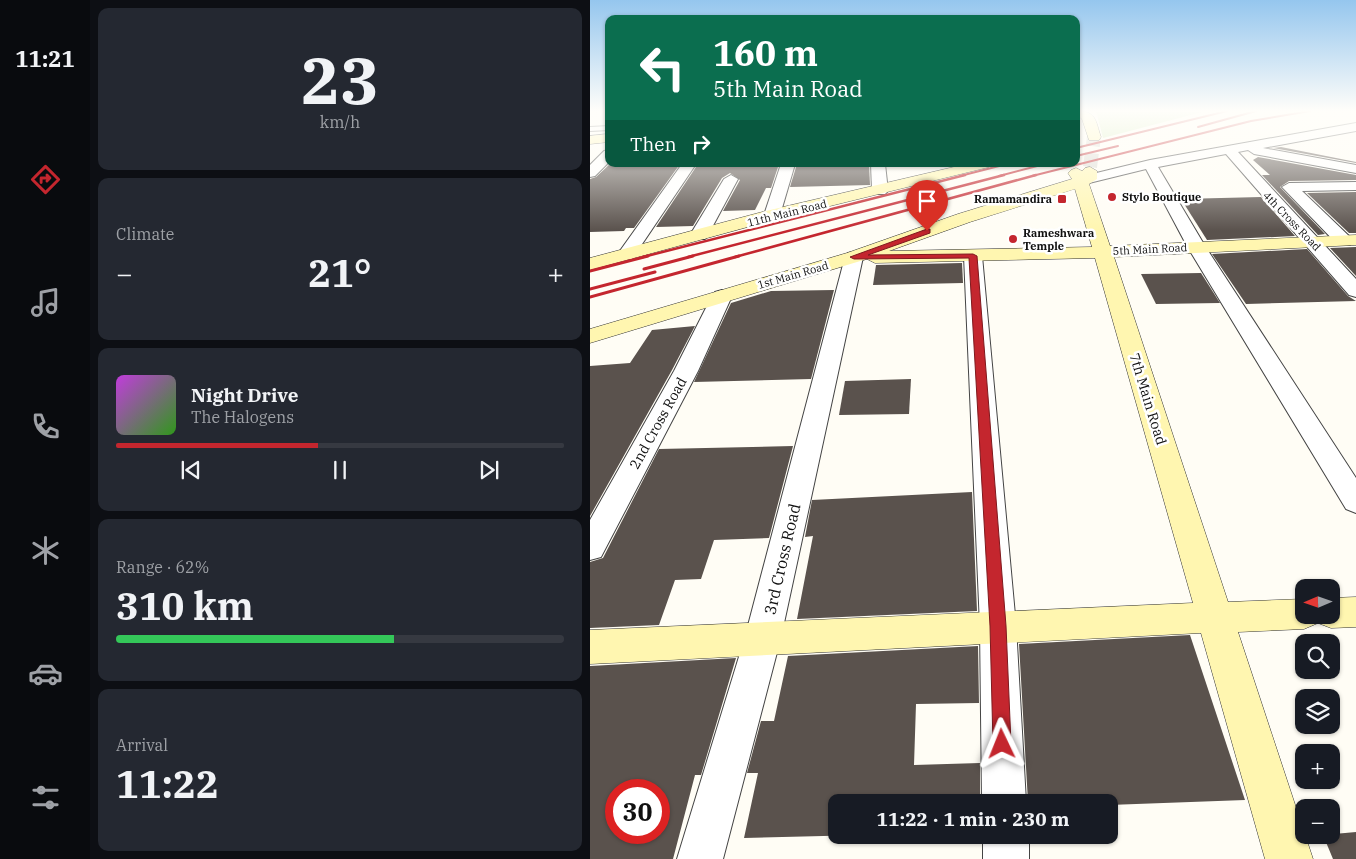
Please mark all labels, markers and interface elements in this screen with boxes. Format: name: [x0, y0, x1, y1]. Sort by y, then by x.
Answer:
text: 160 m: [713, 30, 818, 76]
icon: left: [630, 35, 695, 100]
text: 23: [301, 37, 379, 122]
text: 11:21: [15, 44, 75, 73]
text: 5th Main Road: [713, 74, 863, 103]
text: km/h: [320, 112, 360, 132]
icon: right: [687, 130, 715, 158]
text: Then: [630, 132, 677, 156]
icon: directions: [28, 162, 63, 197]
pin: [906, 180, 948, 231]
icon: arrive: [913, 187, 941, 215]
street label: 4th Cross Road: [1260, 188, 1324, 254]
place label: Stylo Boutique: [1122, 190, 1201, 204]
marker: Stylo Boutique: [1106, 191, 1118, 203]
place label: Ramamandira: [974, 192, 1052, 206]
marker: Ramamandira: [1056, 193, 1068, 205]
street label: 11th Main Road: [746, 196, 828, 230]
text: Climate: [116, 224, 174, 244]
place label: Rameshwara Temple: [1023, 226, 1094, 253]
marker: Rameshwara Temple: [1007, 233, 1019, 245]
street label: 5th Main Road: [1112, 240, 1188, 258]
text: 21°: [308, 248, 372, 297]
text: −: [116, 255, 133, 292]
text: +: [547, 255, 564, 292]
street label: 1st Main Road: [756, 258, 830, 292]
icon: music: [28, 285, 63, 320]
street label: 7th Main Road: [1125, 351, 1171, 448]
street label: 2nd Cross Road: [625, 373, 691, 472]
text: Night Drive: [191, 383, 299, 407]
text: The Halogens: [191, 407, 294, 427]
icon: phone: [28, 409, 63, 444]
icon: previous: [177, 456, 205, 484]
icon: pause: [326, 456, 354, 484]
icon: next: [475, 456, 503, 484]
street label: 3rd Cross Road: [759, 501, 805, 617]
icon: climate: [28, 533, 63, 568]
text: Range · 62%: [116, 557, 209, 577]
north arrow: [1295, 579, 1340, 624]
map controls: [1295, 579, 1340, 844]
text: 310 km: [116, 581, 254, 630]
button: search: [1295, 634, 1340, 679]
icon: car: [28, 656, 63, 691]
button: layers: [1295, 689, 1340, 734]
position arrow: [975, 717, 1027, 769]
text: Arrival: [116, 735, 168, 755]
button: +: [1295, 744, 1340, 789]
text: 11:22: [116, 759, 219, 808]
speed limit sign: 30: [605, 779, 670, 844]
icon: filters: [28, 780, 63, 815]
button: −: [1295, 799, 1340, 844]
text: 11:22 · 1 min · 230 m: [877, 807, 1069, 831]

